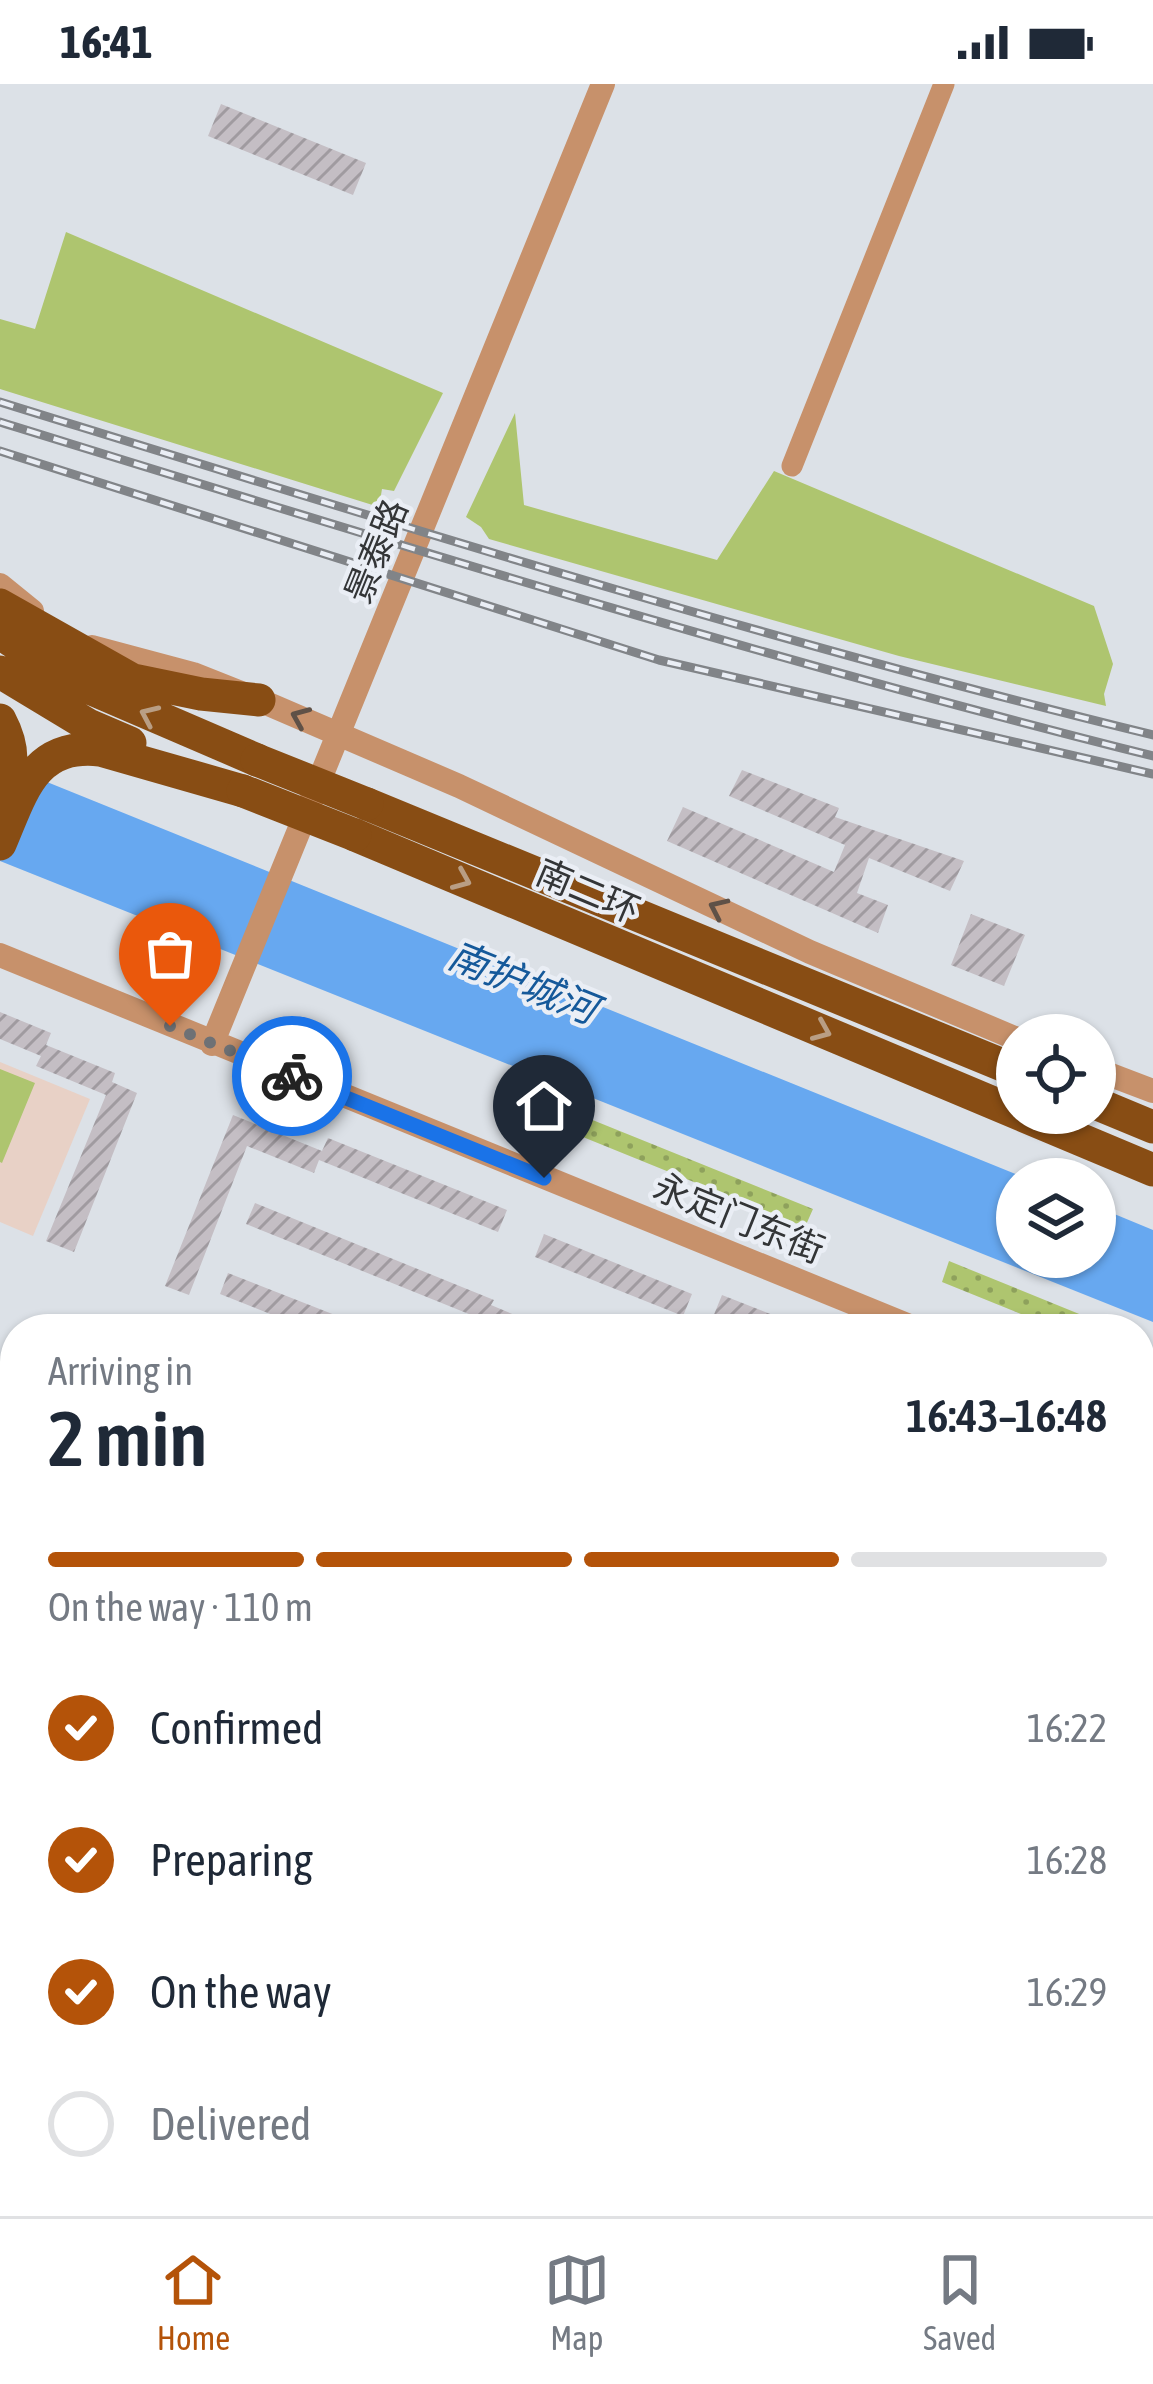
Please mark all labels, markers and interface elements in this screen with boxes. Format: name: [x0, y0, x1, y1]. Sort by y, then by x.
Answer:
text: 16:41: [60, 16, 153, 68]
street label: 景泰路: [336, 493, 416, 609]
one-way arrow: [140, 706, 161, 730]
one-way arrow: [290, 708, 312, 732]
street label: 南二环: [530, 851, 646, 931]
one-way arrow: [450, 866, 472, 890]
one-way arrow: [709, 899, 730, 922]
pin: [119, 903, 221, 1026]
icon: bag: [137, 921, 203, 987]
water label: 南护城河: [442, 932, 610, 1034]
map controls: [996, 1014, 1116, 1278]
button: locate: [996, 1014, 1116, 1134]
courier: [232, 1016, 352, 1136]
one-way arrow: [810, 1017, 831, 1041]
icon: bike: [259, 1043, 325, 1109]
pin: [493, 1055, 595, 1178]
icon: home: [511, 1073, 577, 1139]
button: layers: [996, 1158, 1116, 1278]
street label: 永定门东街: [648, 1165, 830, 1271]
text: Arriving in: [48, 1349, 193, 1393]
text: 16:43–16:48: [906, 1390, 1107, 1442]
text: 2 min: [48, 1393, 207, 1483]
text: On the way · 110 m: [48, 1585, 313, 1629]
icon: check: [48, 1695, 114, 1761]
text: Confirmed: [150, 1702, 323, 1754]
text: 16:22: [1027, 1706, 1107, 1750]
icon: check: [48, 1827, 114, 1893]
text: Preparing: [150, 1834, 313, 1886]
text: 16:28: [1027, 1838, 1107, 1882]
icon: check: [48, 1959, 114, 2025]
text: On the way: [150, 1966, 332, 2018]
text: 16:29: [1027, 1970, 1107, 2014]
text: Delivered: [150, 2098, 311, 2150]
tab: Home: [157, 2247, 230, 2357]
tab: Map: [544, 2247, 610, 2357]
tab: Saved: [923, 2247, 996, 2357]

